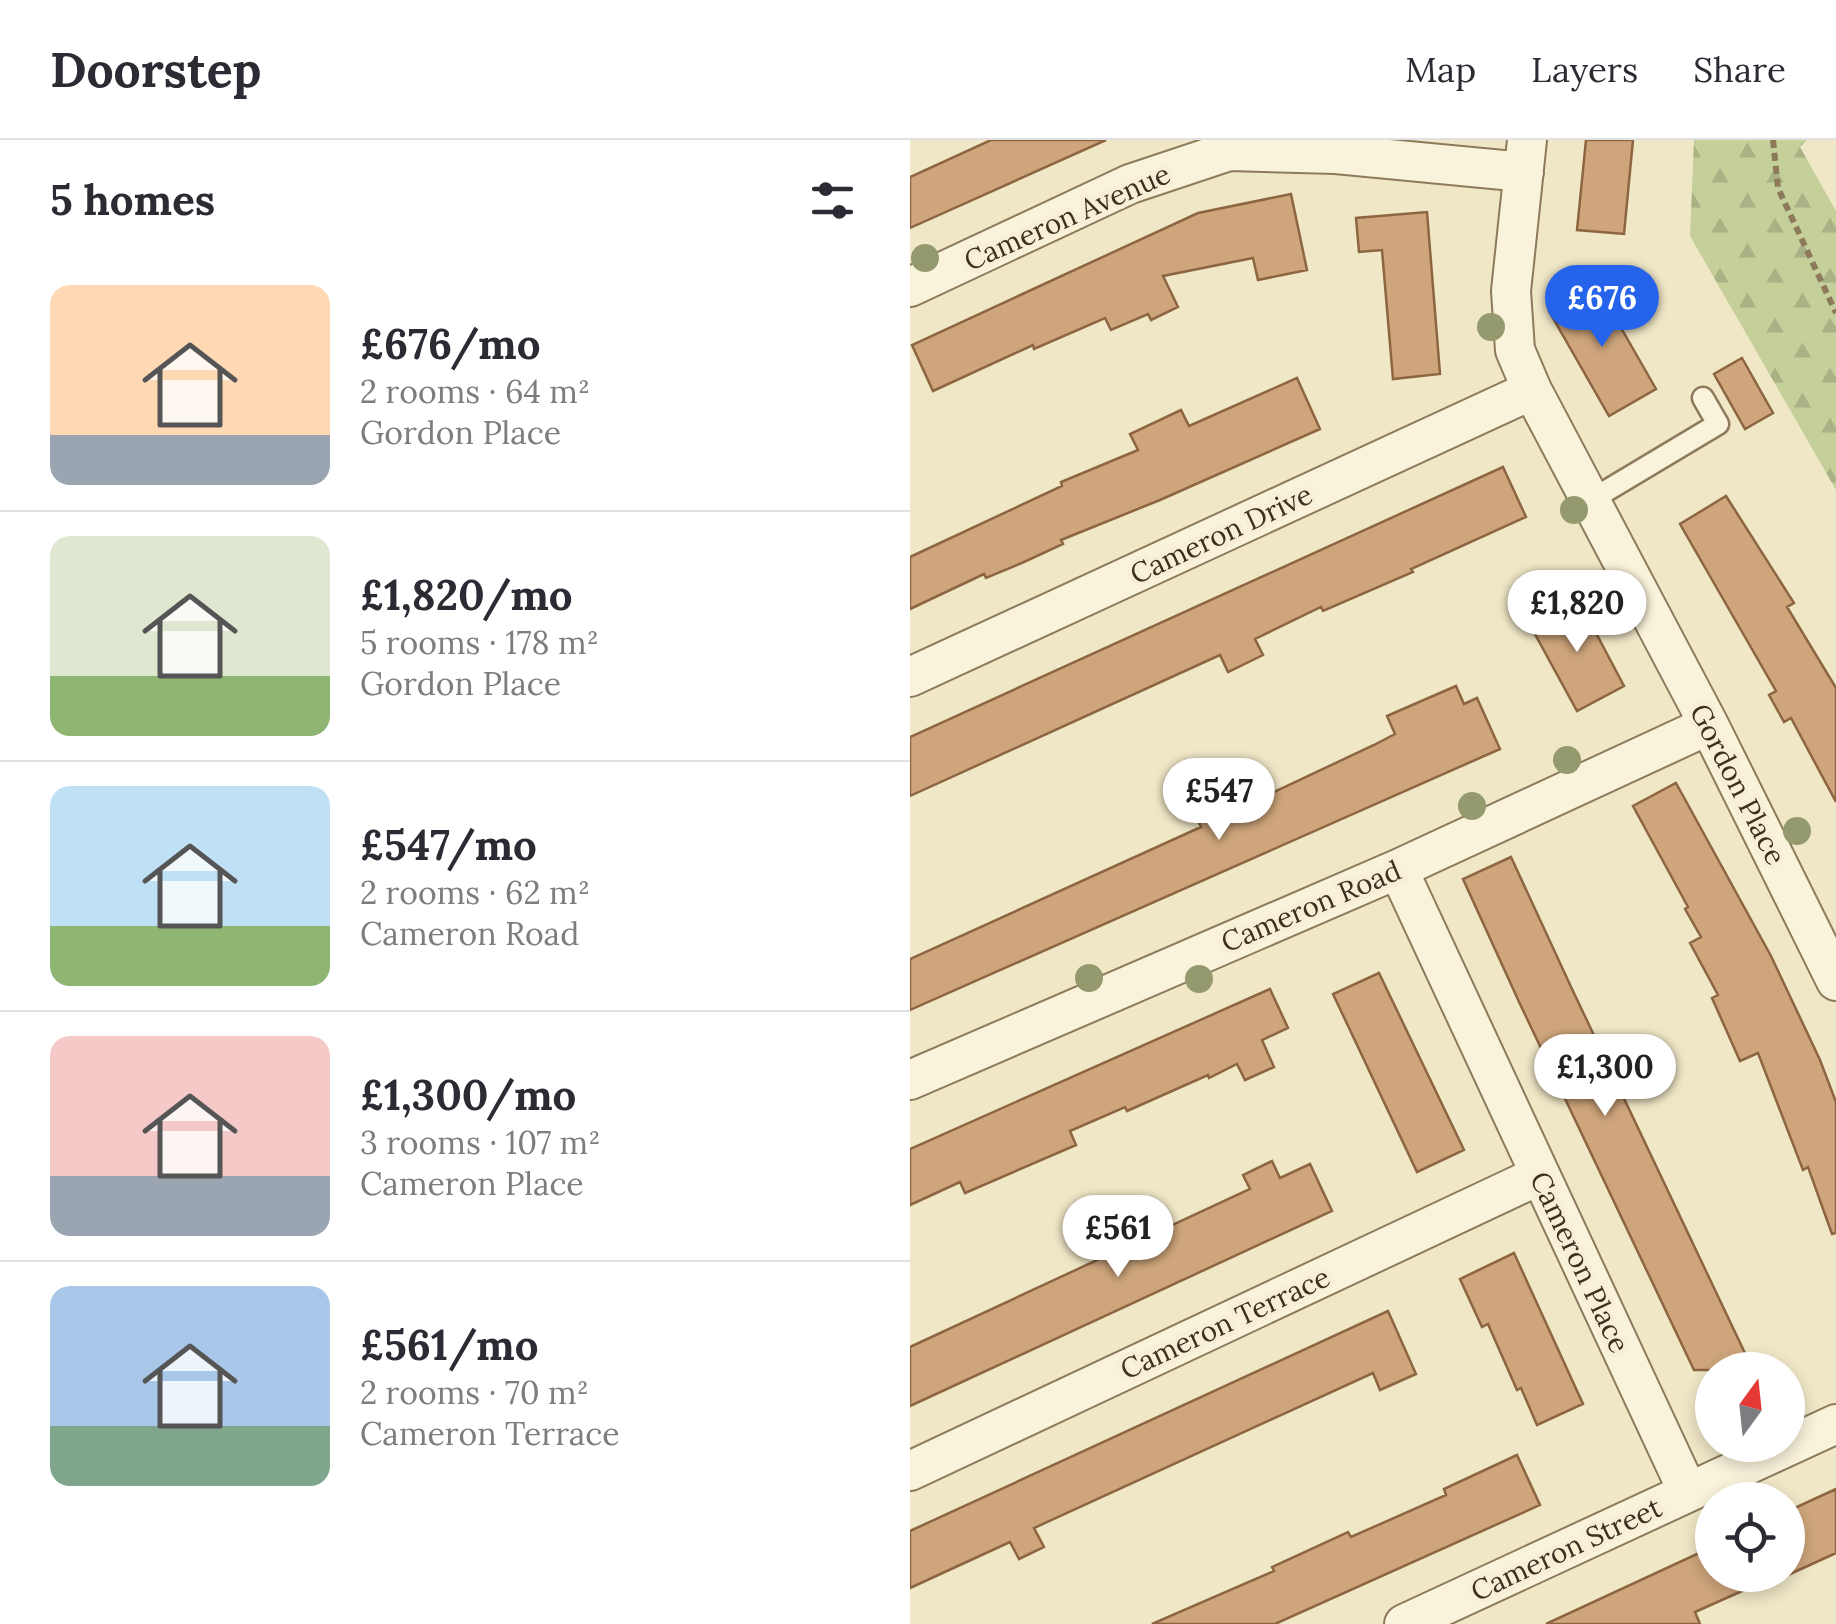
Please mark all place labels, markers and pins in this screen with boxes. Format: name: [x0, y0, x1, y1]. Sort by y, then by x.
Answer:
pin: £676: [1543, 265, 1661, 350]
pin: £1,820: [1496, 570, 1658, 655]
pin: £547: [1160, 758, 1278, 843]
pin: £1,300: [1524, 1034, 1686, 1119]
pin: £561: [1059, 1195, 1177, 1280]

